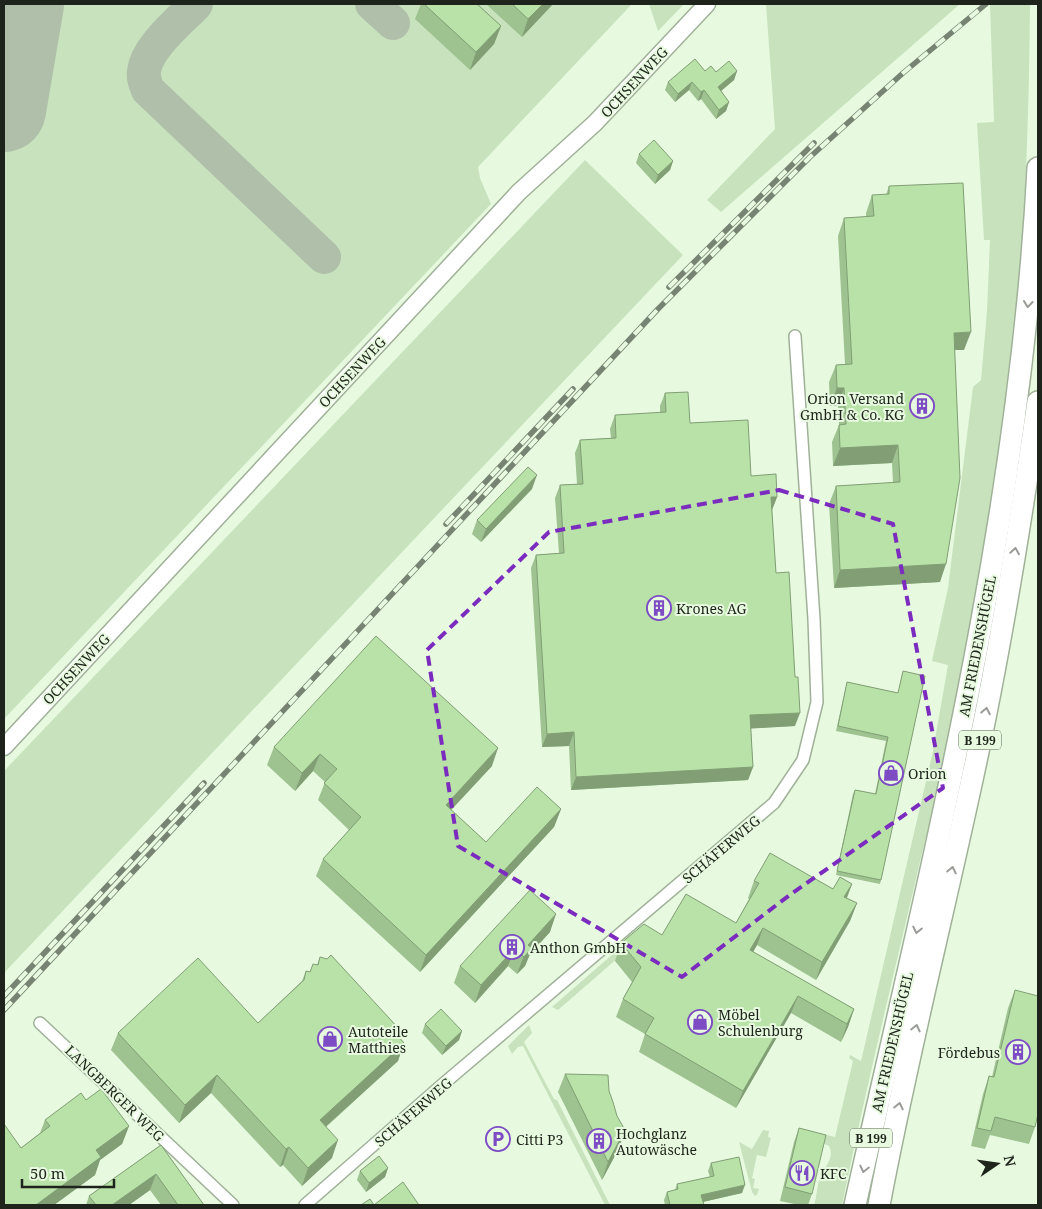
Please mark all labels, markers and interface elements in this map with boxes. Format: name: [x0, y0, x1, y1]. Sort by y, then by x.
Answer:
street label: OCHSENWEG: [596, 42, 672, 122]
one-way arrow: [1023, 300, 1034, 308]
street label: OCHSENWEG: [314, 332, 390, 412]
place label: Orion Versand GmbH & Co. KG: [800, 389, 904, 424]
building icon: Orion Versand GmbH & Co. KG: [909, 393, 935, 419]
one-way arrow: [1009, 546, 1020, 554]
street label: AM FRIEDENSHÜGEL: [954, 573, 1000, 718]
building icon: Krones AG: [646, 595, 672, 621]
place label: Krones AG: [676, 599, 747, 618]
street label: OCHSENWEG: [38, 629, 114, 709]
one-way arrow: [981, 706, 991, 715]
road number: B 199: [959, 730, 1001, 750]
shop icon: Orion: [878, 760, 904, 786]
place label: Orion: [908, 764, 947, 783]
street label: SCHÄFERWEG: [678, 811, 764, 887]
one-way arrow: [946, 865, 957, 874]
one-way arrow: [912, 925, 923, 934]
building icon: Anthon GmbH: [499, 934, 525, 960]
place label: Anthon GmbH: [530, 938, 626, 957]
street label: AM FRIEDENSHÜGEL: [867, 970, 917, 1114]
place label: Möbel Schulenburg: [718, 1005, 803, 1040]
shop icon: Möbel Schulenburg: [687, 1009, 713, 1035]
place label: Autoteile Matthies: [348, 1022, 408, 1057]
one-way arrow: [910, 1024, 921, 1032]
shop icon: Autoteile Matthies: [317, 1026, 343, 1052]
building icon: Fördebus: [1005, 1039, 1031, 1065]
street label: LANGBERGER WEG: [61, 1041, 169, 1145]
place label: Fördebus: [938, 1043, 1000, 1062]
street label: SCHÄFERWEG: [370, 1073, 456, 1151]
one-way arrow: [893, 1102, 904, 1111]
place label: Hochglanz Autowäsche: [616, 1124, 697, 1159]
parking icon: Citti P3: [485, 1126, 511, 1152]
building icon: Hochglanz Autowäsche: [586, 1128, 612, 1154]
road number: B 199: [850, 1128, 892, 1148]
place label: Citti P3: [516, 1130, 564, 1149]
north arrow: [972, 1139, 1022, 1189]
text: N: [1000, 1153, 1021, 1168]
scale bar: [22, 1156, 115, 1188]
restaurant icon: KFC: [789, 1160, 815, 1186]
text: 50 m: [30, 1163, 65, 1183]
place label: KFC: [820, 1164, 847, 1183]
one-way arrow: [859, 1164, 869, 1173]

